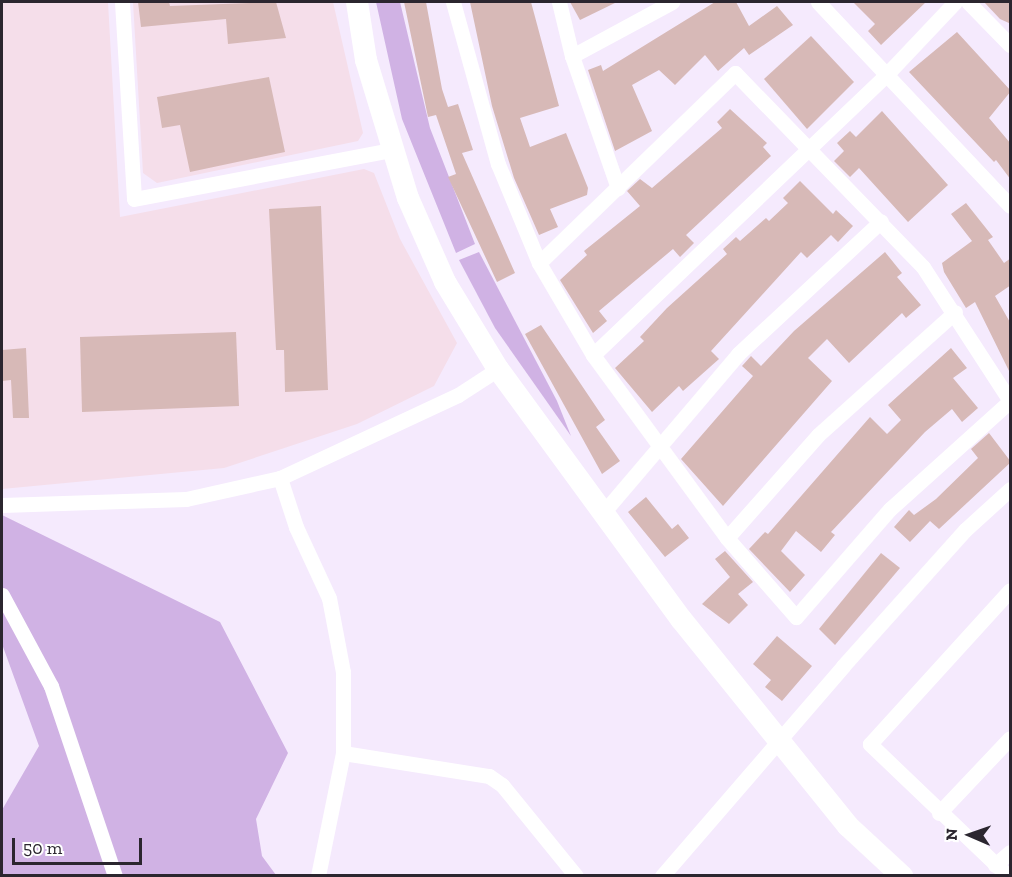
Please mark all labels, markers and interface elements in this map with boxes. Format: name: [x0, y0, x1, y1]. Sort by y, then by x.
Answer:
north arrow: [940, 805, 1000, 865]
scale bar: [15, 826, 146, 864]
text: N: [942, 828, 961, 841]
text: 50 m: [23, 837, 62, 859]

